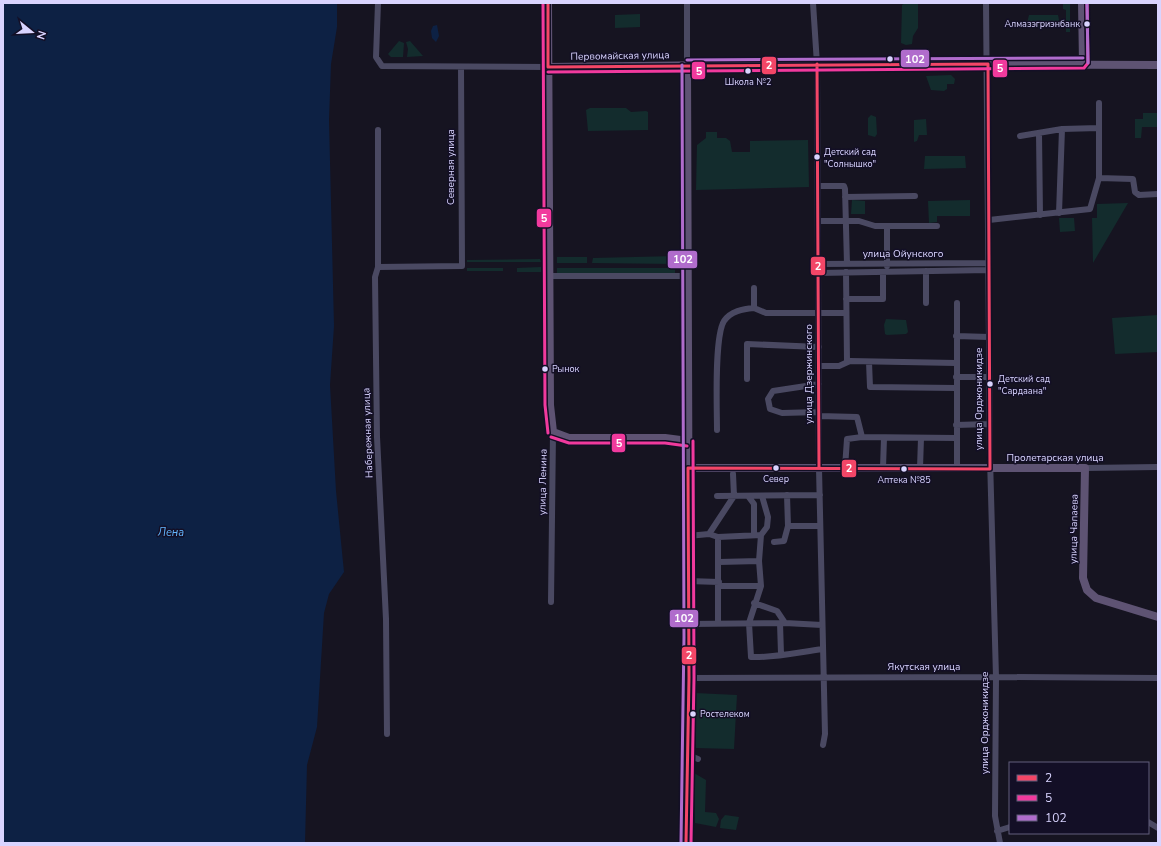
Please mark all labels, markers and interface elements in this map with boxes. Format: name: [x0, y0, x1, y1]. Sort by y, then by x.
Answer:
north arrow: [12, 12, 52, 52]
place label: Алмазэгриэнбанк: [1004, 18, 1080, 30]
marker: Алмазэгриэнбанк: [1082, 19, 1092, 29]
text: N: [33, 29, 49, 41]
street label: Первомайская улица: [570, 48, 670, 64]
line badge: 102: [900, 49, 930, 68]
text: 102: [905, 52, 925, 67]
unlabelled marker: [885, 54, 895, 64]
line badge: 2: [761, 56, 777, 75]
text: 2: [766, 58, 773, 73]
line badge: 5: [992, 59, 1008, 78]
line badge: 5: [691, 61, 706, 80]
text: 5: [997, 61, 1004, 76]
text: 5: [696, 64, 703, 79]
marker: Школа №2: [743, 66, 753, 76]
place label: Школа №2: [725, 76, 771, 88]
street label: Северная улица: [444, 129, 458, 205]
place label: Детский сад "Солнышко": [824, 146, 877, 170]
marker: Детский сад "Солнышко": [812, 152, 822, 162]
line badge: 5: [536, 208, 552, 228]
text: 5: [541, 211, 548, 226]
street label: улица Ойунского: [863, 247, 944, 261]
line badge: 102: [667, 250, 698, 269]
text: 102: [673, 252, 693, 267]
line badge: 2: [810, 256, 826, 276]
text: 2: [815, 259, 822, 274]
street label: улица Дзержинского: [802, 324, 816, 424]
street label: улица Орджоникидзе: [972, 348, 986, 450]
place label: Рынок: [552, 363, 580, 375]
marker: Рынок: [540, 364, 550, 374]
place label: Детский сад "Сардаана": [998, 373, 1051, 397]
marker: Детский сад "Сардаана": [985, 379, 995, 389]
street label: Набережная улица: [359, 388, 377, 478]
line badge: 5: [611, 433, 626, 453]
text: 5: [616, 436, 623, 451]
street label: улица Ленина: [535, 449, 551, 515]
street label: Пролетарская улица: [1006, 451, 1104, 465]
line badge: 2: [841, 459, 857, 478]
text: 2: [846, 461, 853, 476]
marker: Север: [771, 463, 781, 473]
marker: Аптека №85: [899, 464, 909, 474]
place label: Север: [763, 473, 789, 485]
place label: Аптека №85: [877, 474, 931, 486]
street label: улица Чапаева: [1066, 494, 1082, 564]
water label: Лена: [157, 525, 184, 540]
line badge: 102: [669, 609, 699, 628]
text: 102: [674, 611, 694, 626]
line badge: 2: [681, 646, 697, 665]
text: 2: [686, 648, 693, 663]
street label: Якутская улица: [888, 660, 960, 674]
street label: улица Орджоникидзе: [978, 672, 992, 774]
place label: Ростелеком: [700, 708, 750, 720]
marker: Ростелеком: [688, 709, 698, 719]
legend: [1009, 762, 1149, 834]
text: 2: [1045, 770, 1052, 786]
text: 5: [1045, 790, 1052, 806]
text: 102: [1045, 810, 1067, 826]

